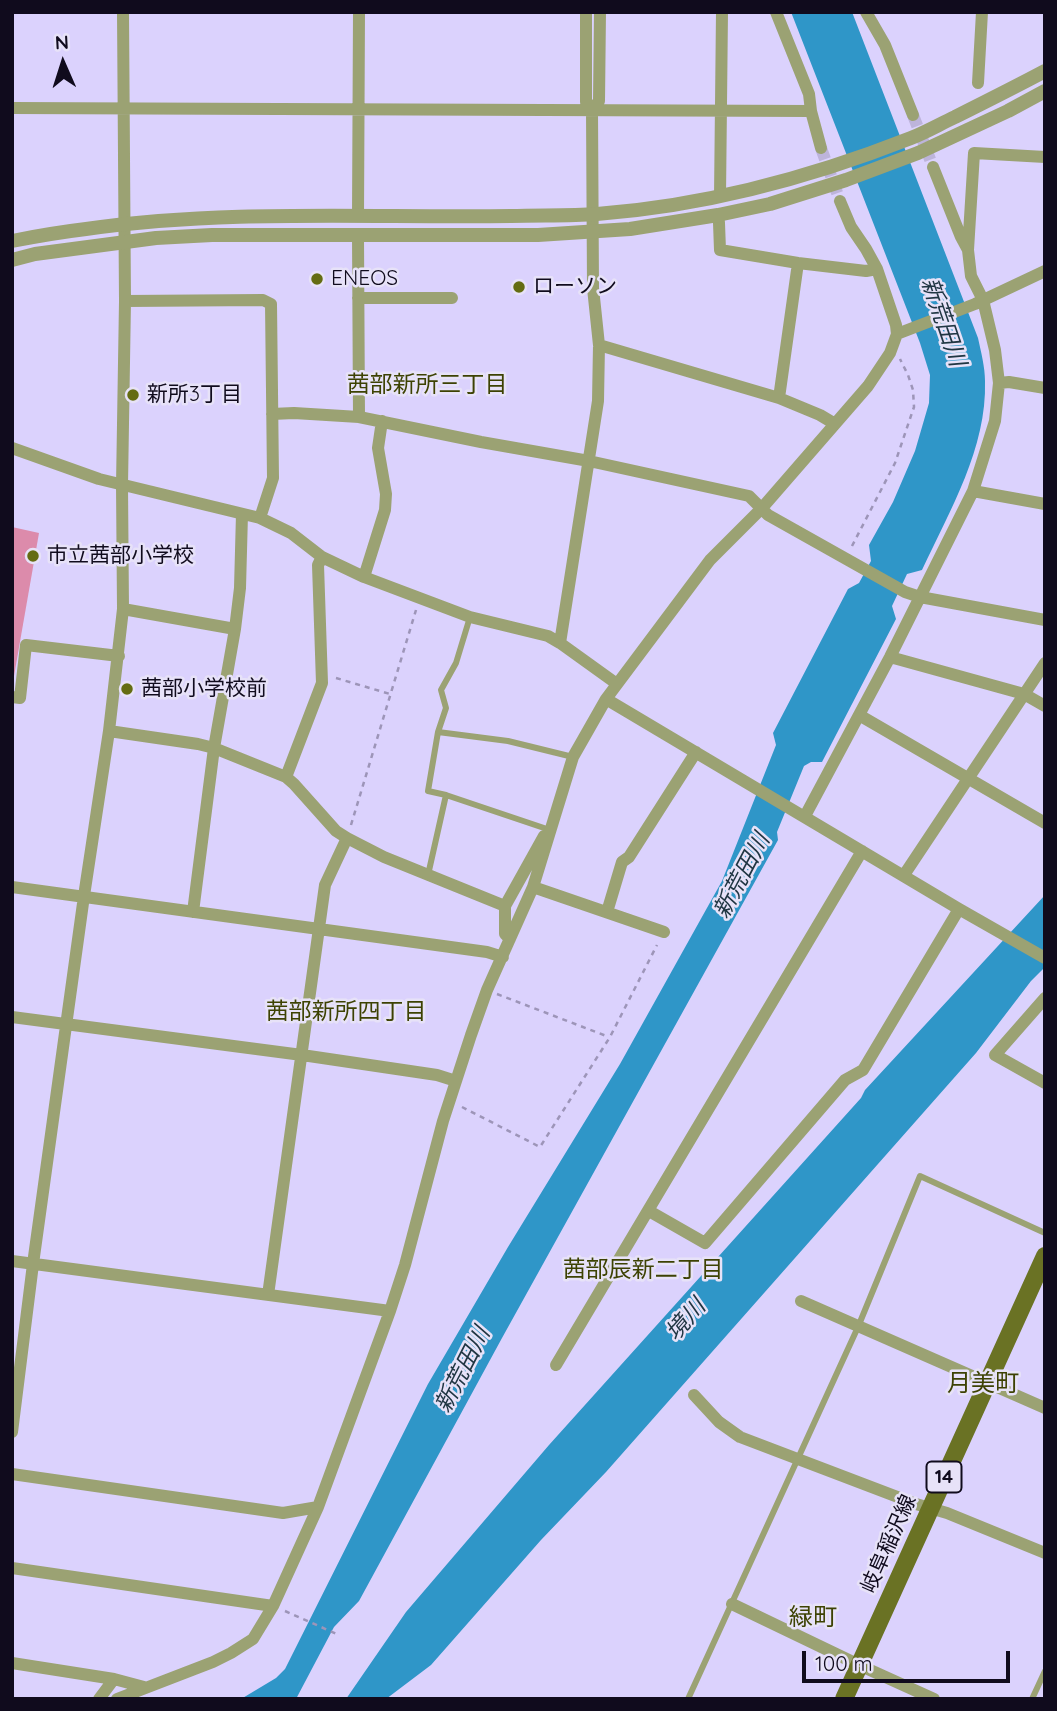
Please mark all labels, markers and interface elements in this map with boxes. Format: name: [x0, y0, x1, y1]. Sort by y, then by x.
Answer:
north arrow: [28, 28, 98, 98]
text: N: [54, 30, 70, 54]
place label: ENEOS: [331, 266, 398, 292]
marker: ENEOS: [309, 271, 325, 287]
place label: ローソン: [533, 274, 617, 300]
water label: 新荒田川: [915, 274, 971, 370]
marker: ローソン: [511, 279, 527, 295]
district label: 茜部新所三丁目: [347, 371, 507, 399]
place label: 新所3丁目: [147, 382, 242, 408]
marker: 新所3丁目: [125, 387, 141, 403]
place label: 市立茜部小学校: [47, 543, 194, 569]
marker: 市立茜部小学校: [25, 548, 41, 564]
place label: 茜部小学校前: [141, 676, 267, 702]
marker: 茜部小学校前: [119, 681, 135, 697]
water label: 新荒田川: [708, 829, 776, 923]
district label: 茜部新所四丁目: [266, 998, 426, 1026]
district label: 茜部辰新二丁目: [563, 1256, 723, 1284]
water label: 境川: [660, 1294, 712, 1346]
water label: 新荒田川: [430, 1323, 496, 1417]
district label: 月美町: [947, 1370, 1019, 1398]
road number: 14: [926, 1462, 962, 1492]
street label: 岐阜稲沢線: [856, 1491, 922, 1597]
district label: 緑町: [789, 1604, 837, 1632]
scale bar: [805, 1638, 1013, 1682]
text: 100 m: [815, 1650, 873, 1676]

